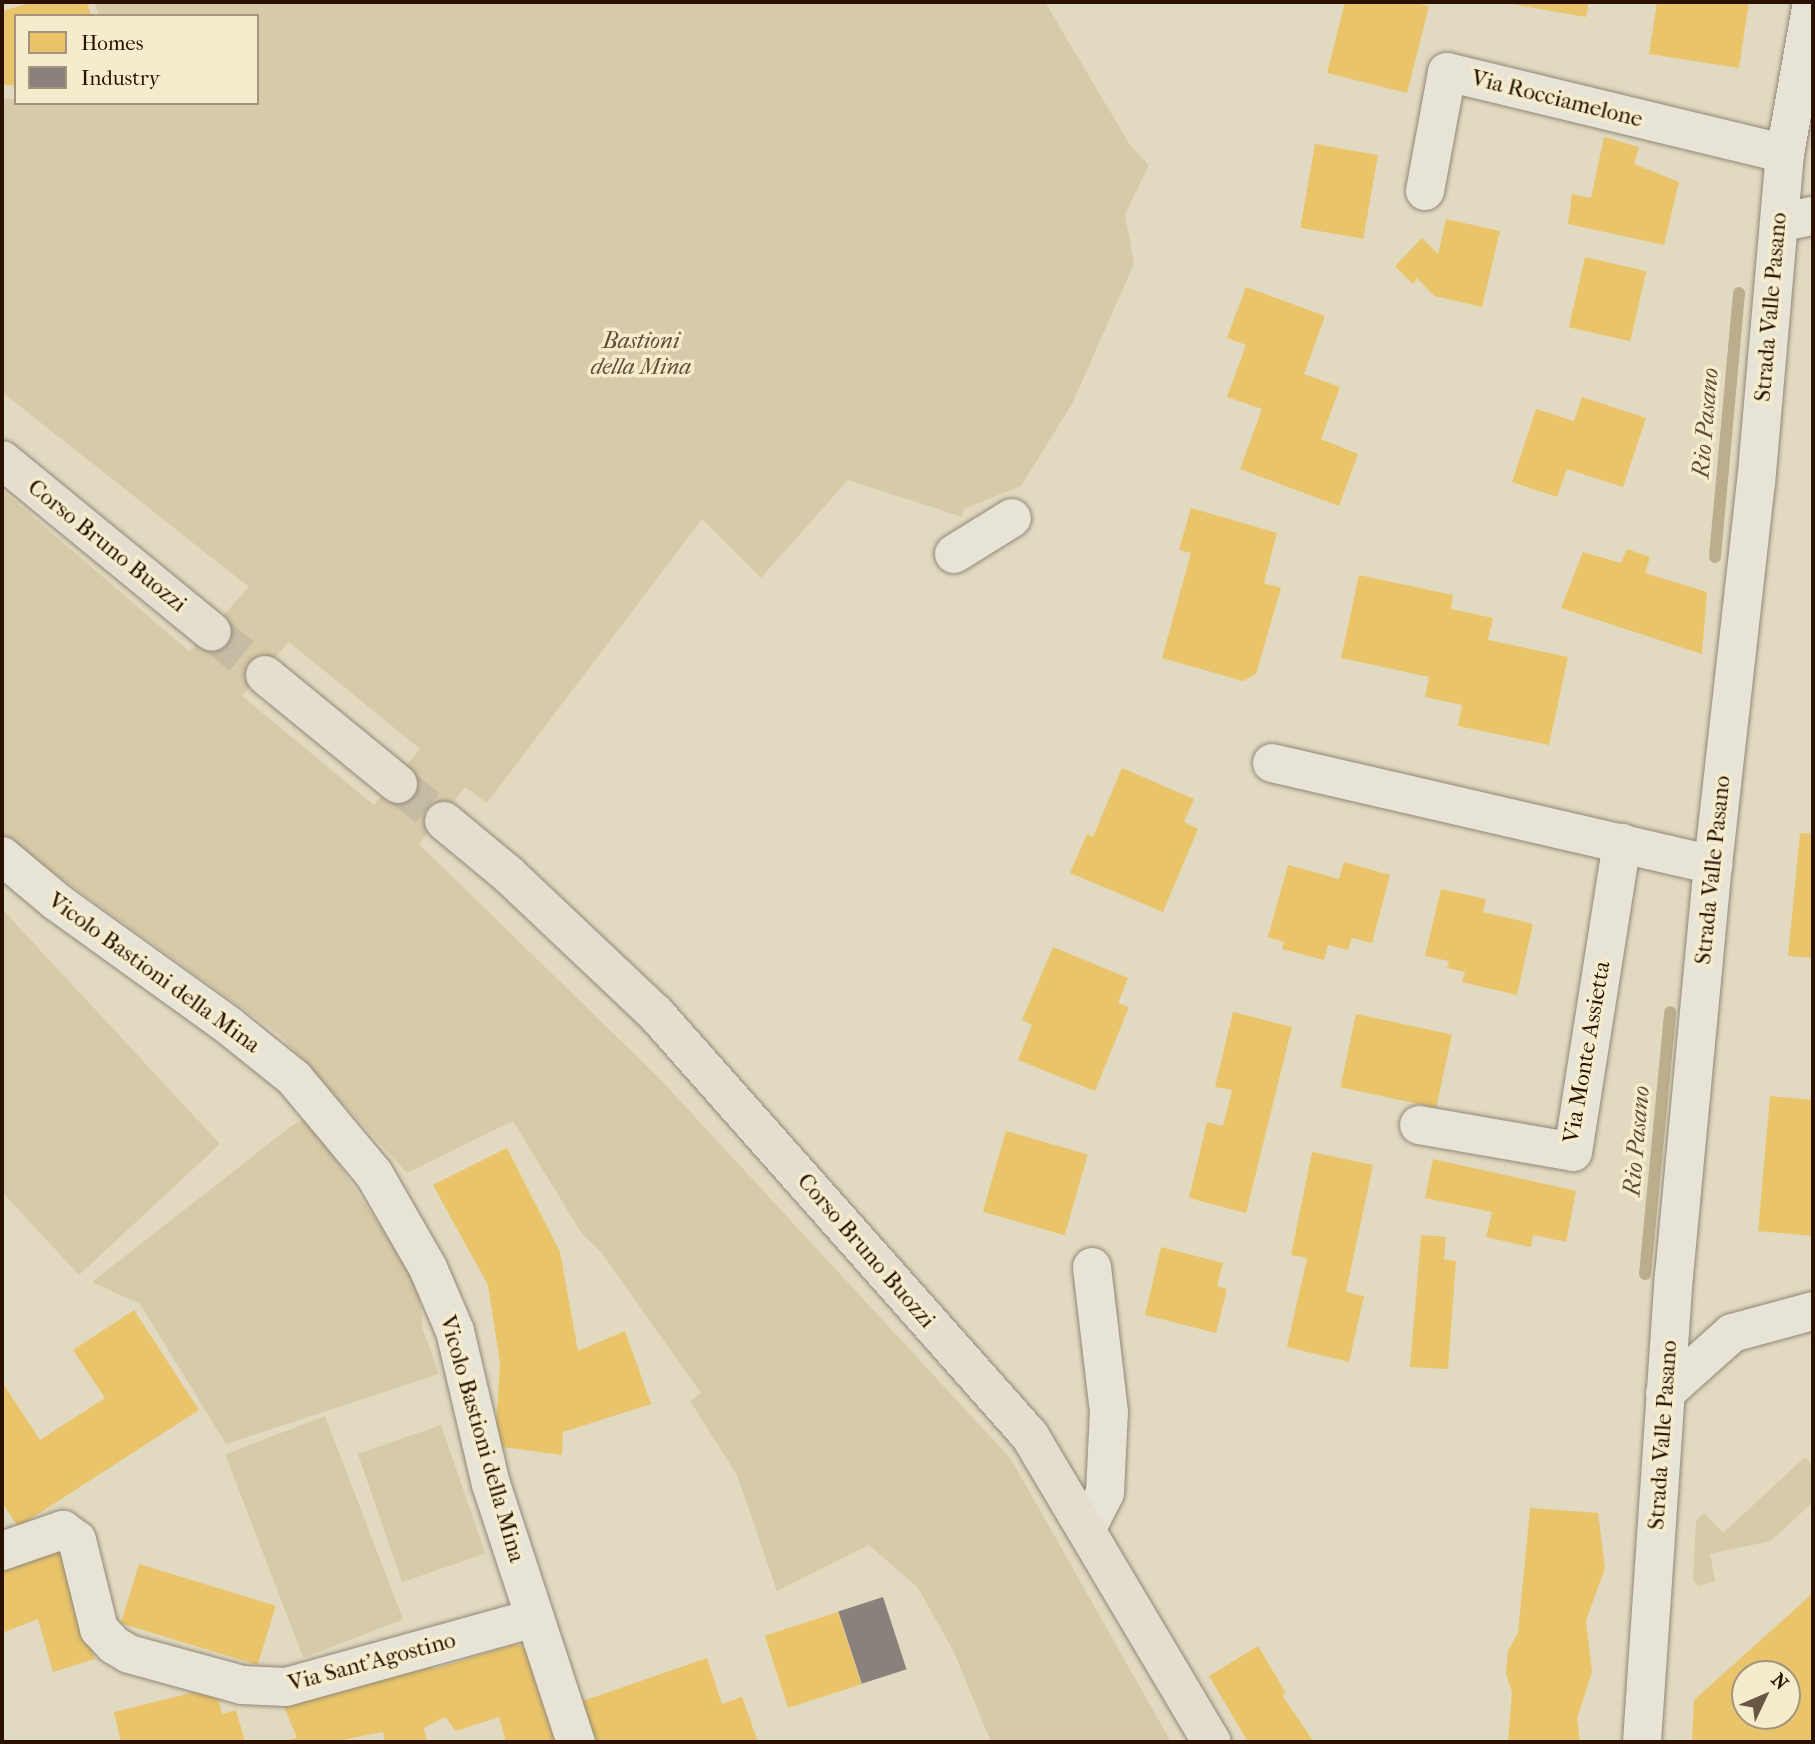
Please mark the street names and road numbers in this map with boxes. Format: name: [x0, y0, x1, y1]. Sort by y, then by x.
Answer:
street label: Via Rocciamelone: [1468, 64, 1646, 134]
street label: Strada Valle Pasano: [1749, 211, 1793, 403]
street label: Corso Bruno Buozzi: [22, 474, 192, 618]
street label: Strada Valle Pasano: [1689, 774, 1737, 966]
street label: Vicolo Bastioni della Mina: [43, 887, 265, 1059]
street label: Via Monte Assietta: [1557, 959, 1617, 1145]
street label: Corso Bruno Buozzi: [791, 1168, 941, 1334]
street label: Vicolo Bastioni della Mina: [434, 1312, 530, 1566]
street label: Strada Valle Pasano: [1643, 1339, 1683, 1531]
street label: Via Sant'Agostino: [285, 1626, 459, 1698]

